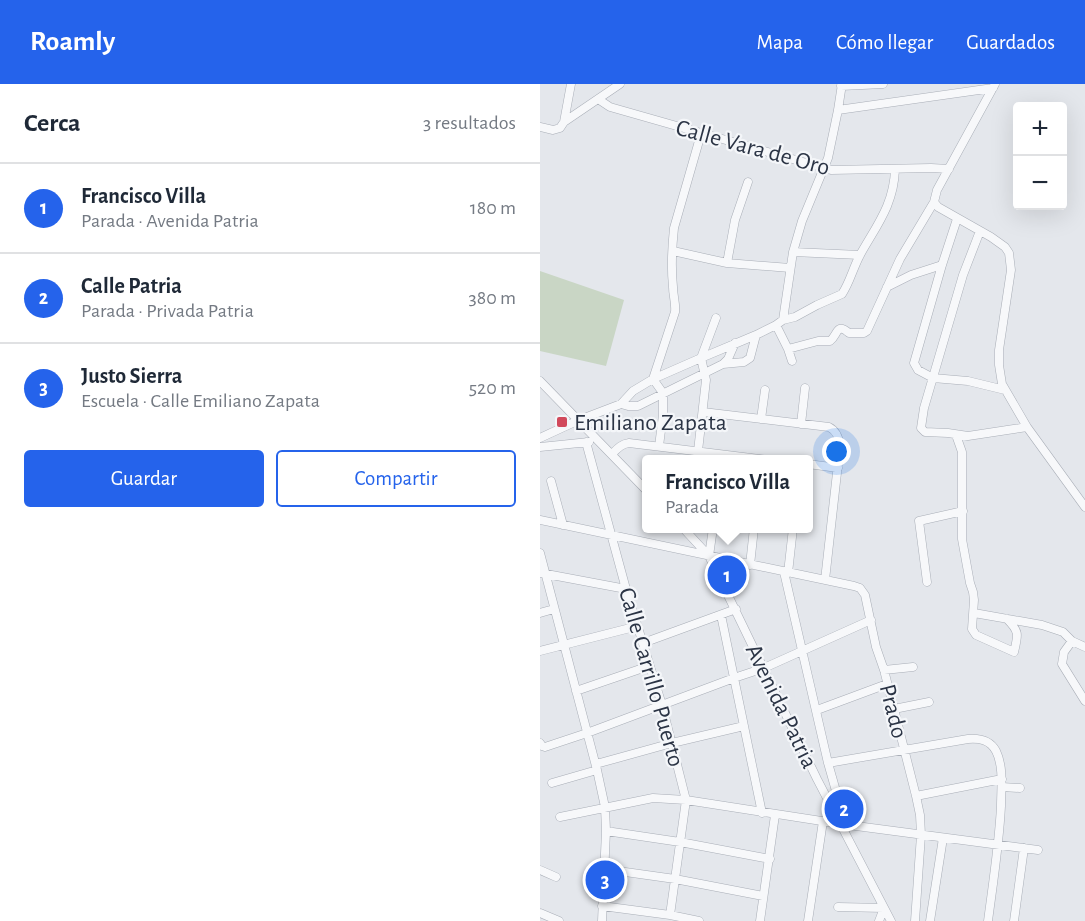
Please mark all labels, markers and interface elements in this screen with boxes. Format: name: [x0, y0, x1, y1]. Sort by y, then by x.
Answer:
text: Roamly: [30, 28, 115, 56]
text: Mapa: [757, 32, 803, 53]
text: Cómo llegar: [836, 32, 933, 53]
text: Guardados: [966, 32, 1055, 53]
map controls: [1013, 102, 1067, 210]
button: +: [1013, 102, 1067, 156]
text: Cerca: [24, 110, 81, 136]
text: 3 resultados: [423, 113, 516, 133]
street label: Calle Vara de Oro: [673, 116, 832, 180]
button: −: [1013, 156, 1067, 210]
text: Francisco Villa: [81, 185, 206, 207]
text: 1: [40, 198, 47, 218]
text: 180 m: [470, 198, 516, 218]
text: Parada · Avenida Patria: [81, 211, 259, 231]
text: Calle Patria: [81, 275, 182, 297]
text: 2: [39, 288, 48, 308]
text: 380 m: [468, 288, 516, 308]
text: Parada · Privada Patria: [81, 301, 254, 321]
text: Justo Sierra: [81, 365, 182, 387]
text: 3: [39, 378, 48, 398]
text: 520 m: [469, 378, 516, 398]
text: Escuela · Calle Emiliano Zapata: [81, 391, 320, 411]
place label: Emiliano Zapata: [574, 411, 727, 435]
marker: Emiliano Zapata: [555, 415, 569, 429]
your location: [822, 437, 851, 466]
button: Guardar: [24, 450, 264, 507]
button: Compartir: [276, 450, 516, 507]
popup: [642, 455, 813, 533]
text: Francisco Villa: [665, 471, 790, 493]
text: Parada: [665, 497, 719, 517]
pin: 1: [708, 552, 747, 598]
street label: Calle Carrillo Puerto: [614, 585, 688, 769]
street label: Avenida Patria: [741, 640, 822, 772]
street label: Prado: [875, 682, 911, 741]
pin: 2: [824, 786, 864, 832]
pin: 3: [586, 858, 624, 902]

